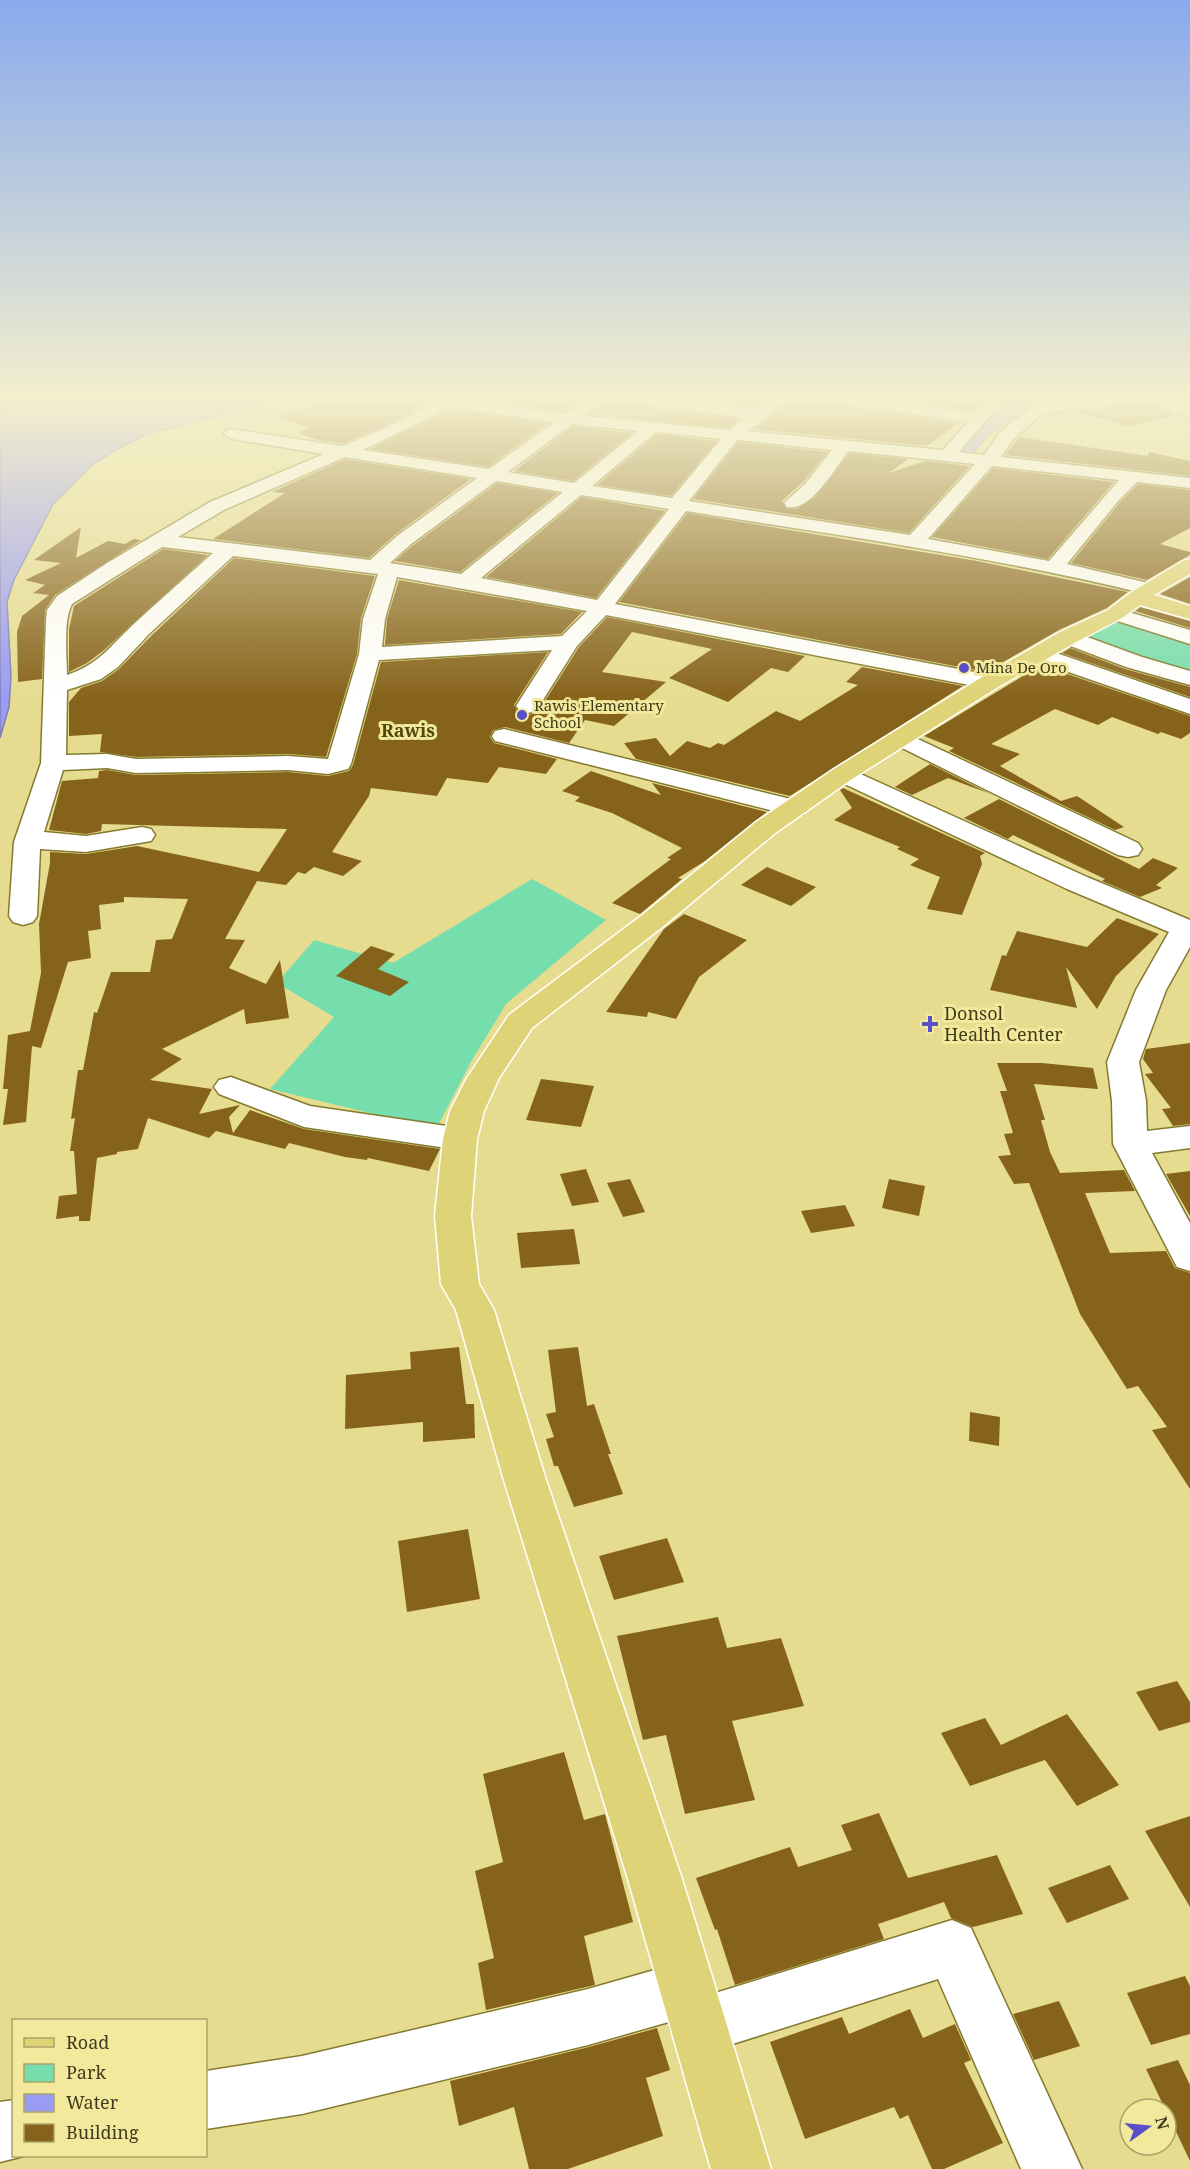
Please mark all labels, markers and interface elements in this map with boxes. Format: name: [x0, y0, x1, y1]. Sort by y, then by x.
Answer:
place label: Mina De Oro: [976, 657, 1067, 677]
marker: Mina De Oro: [957, 661, 971, 675]
place label: Rawis Elementary School: [534, 695, 664, 732]
marker: Rawis Elementary School: [515, 708, 529, 722]
district label: Rawis: [381, 718, 435, 742]
place label: Donsol Health Center: [944, 1001, 1063, 1046]
marker: Donsol Health Center: [921, 1015, 939, 1033]
legend: [12, 2019, 207, 2157]
text: Road: [66, 2030, 109, 2054]
text: Park: [66, 2060, 106, 2084]
text: Water: [66, 2090, 119, 2114]
north arrow: [1118, 2097, 1178, 2157]
text: N: [1150, 2114, 1175, 2132]
text: Building: [66, 2120, 139, 2144]

